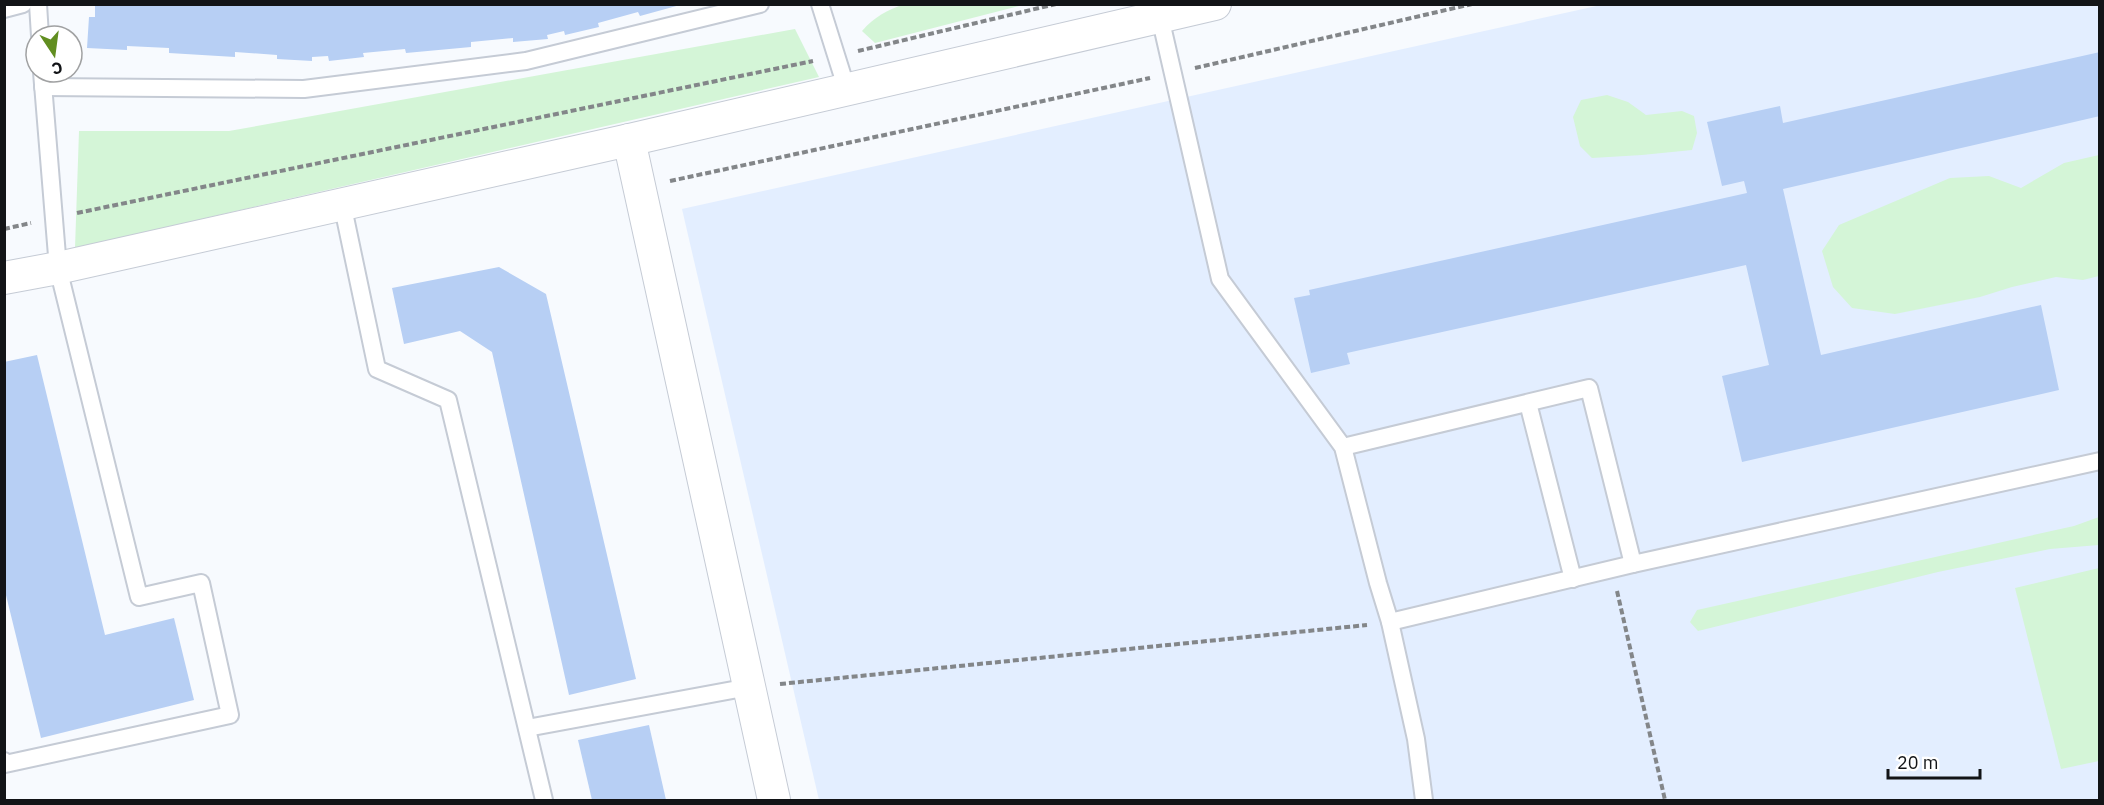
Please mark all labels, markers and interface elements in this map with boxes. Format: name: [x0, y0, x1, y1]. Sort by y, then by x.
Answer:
north arrow: [24, 24, 84, 84]
text: С: [50, 58, 65, 80]
scale bar: [1888, 742, 1980, 780]
text: 20 m: [1897, 751, 1939, 774]

